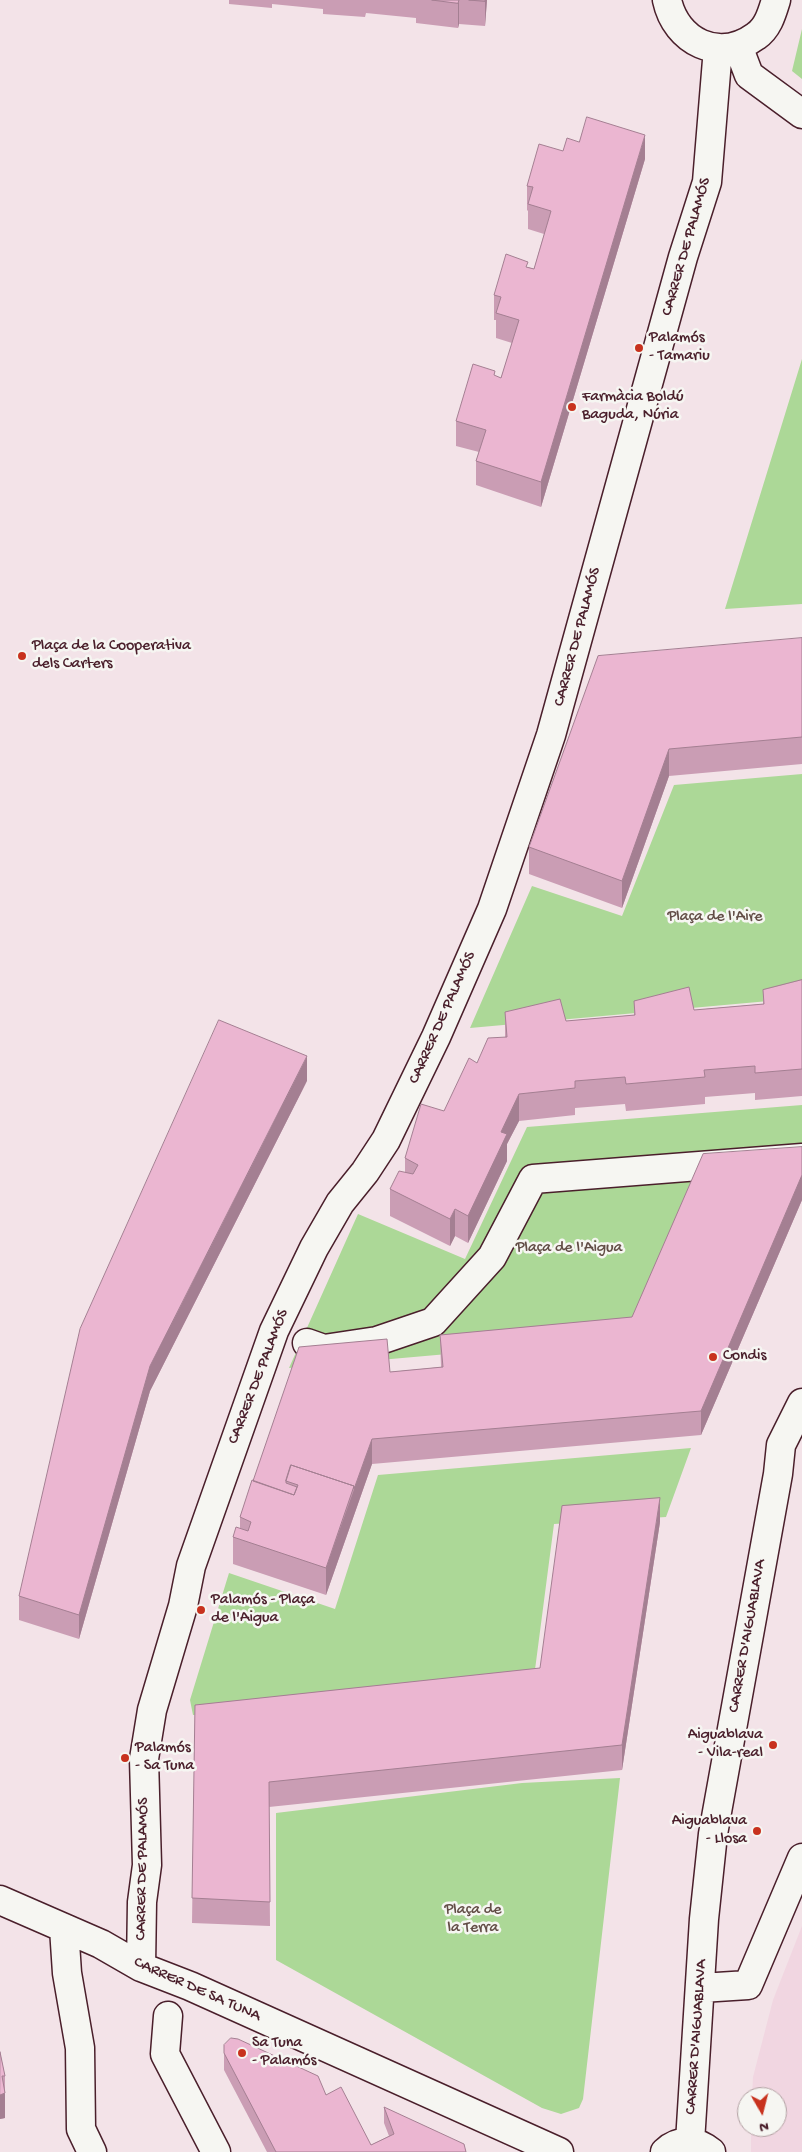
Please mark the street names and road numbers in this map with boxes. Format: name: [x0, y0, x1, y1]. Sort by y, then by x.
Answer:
street label: CARRER DE PALAMÓS: [658, 176, 716, 318]
street label: CARRER DE PALAMÓS: [550, 565, 606, 709]
street label: CARRER DE PALAMÓS: [405, 949, 481, 1087]
street label: CARRER DE PALAMÓS: [224, 1307, 294, 1447]
street label: CARRER D'AIGUABLAVA: [725, 1558, 771, 1714]
street label: CARRER DE PALAMÓS: [132, 1797, 154, 1941]
street label: CARRER DE SA TUNA: [130, 1953, 264, 2027]
street label: CARRER D'AIGUABLAVA: [682, 1959, 712, 2115]

